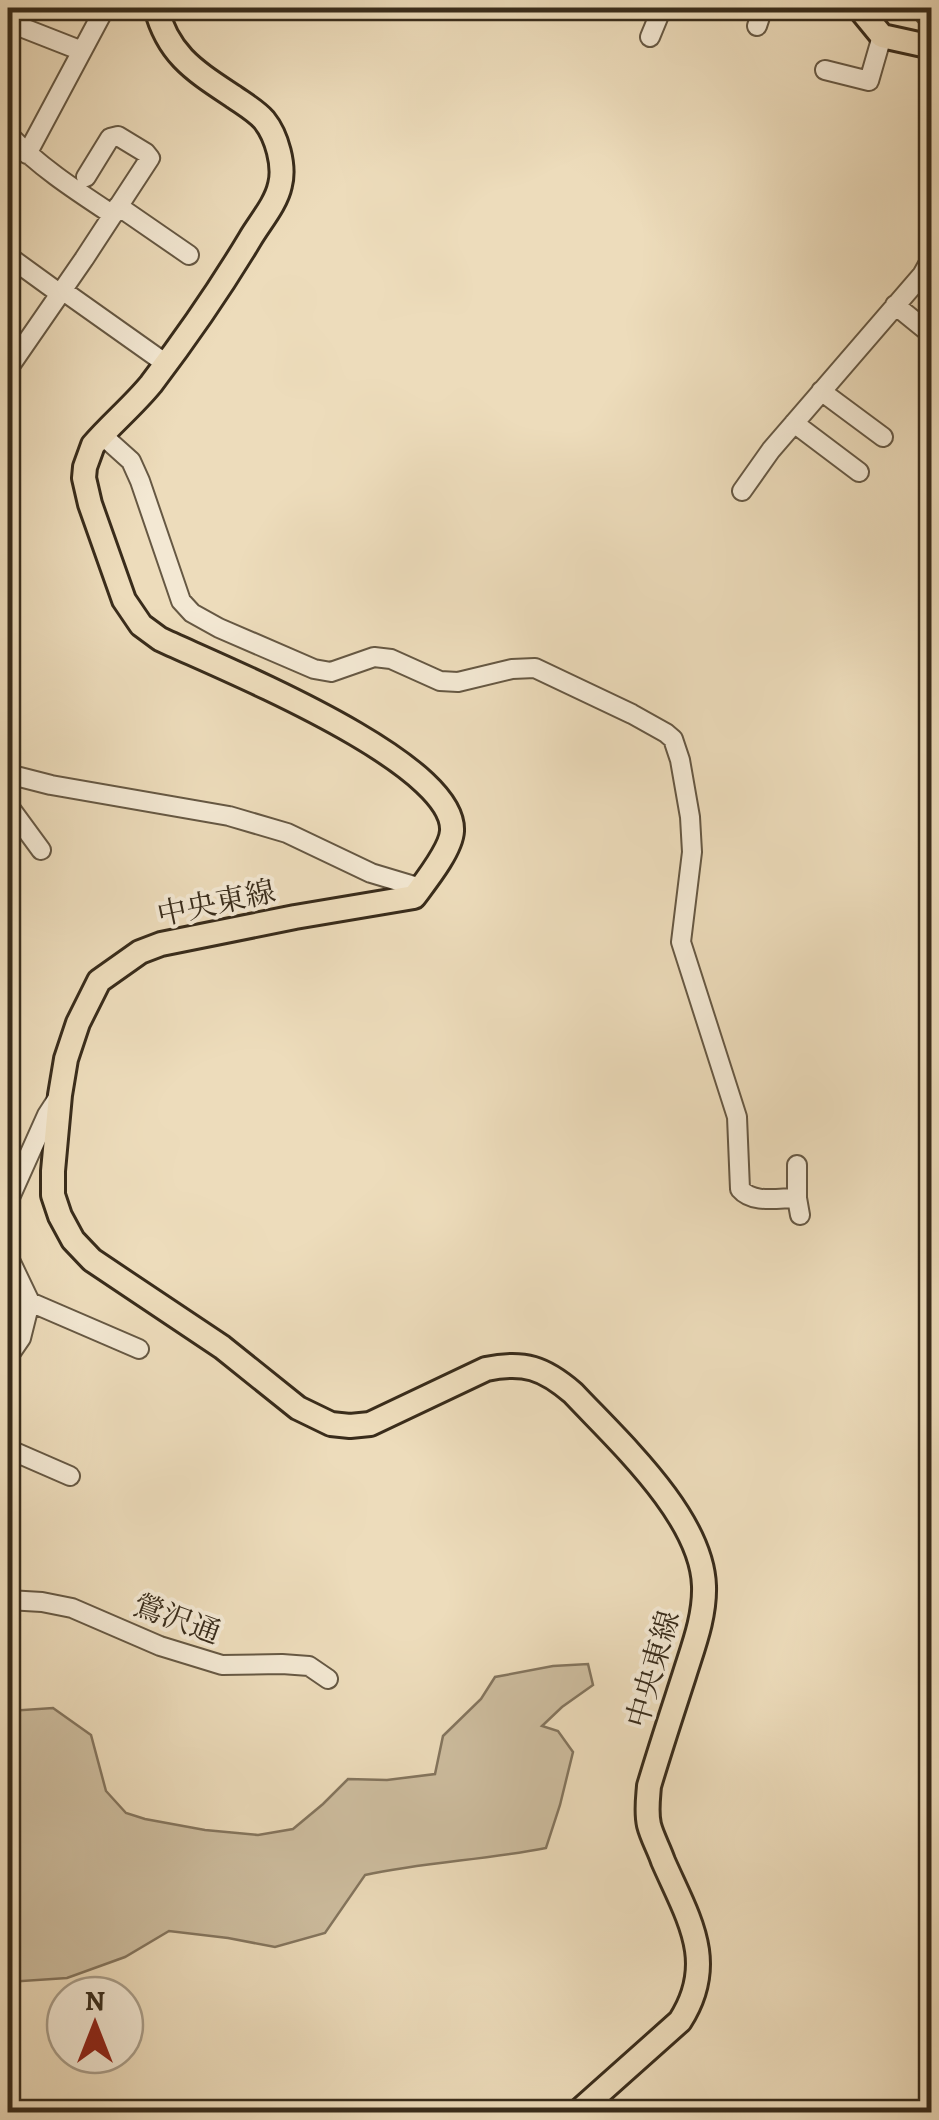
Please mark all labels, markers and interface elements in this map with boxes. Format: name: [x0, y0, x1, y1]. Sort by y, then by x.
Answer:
street label: 中央東線: [153, 871, 279, 935]
street label: 鶯沢通: [128, 1585, 226, 1653]
street label: 中央東線: [617, 1606, 689, 1732]
north arrow: [45, 1975, 145, 2075]
text: N: [85, 1982, 105, 2020]

